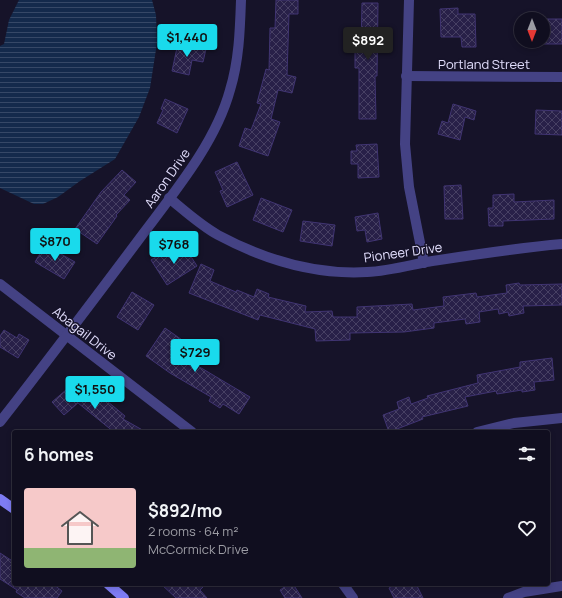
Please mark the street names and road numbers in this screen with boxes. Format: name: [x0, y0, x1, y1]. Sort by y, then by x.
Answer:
street label: Portland Street: [438, 55, 530, 73]
street label: Aaron Drive: [140, 144, 194, 211]
street label: Pioneer Drive: [363, 238, 444, 266]
street label: Abagail Drive: [49, 302, 121, 364]

